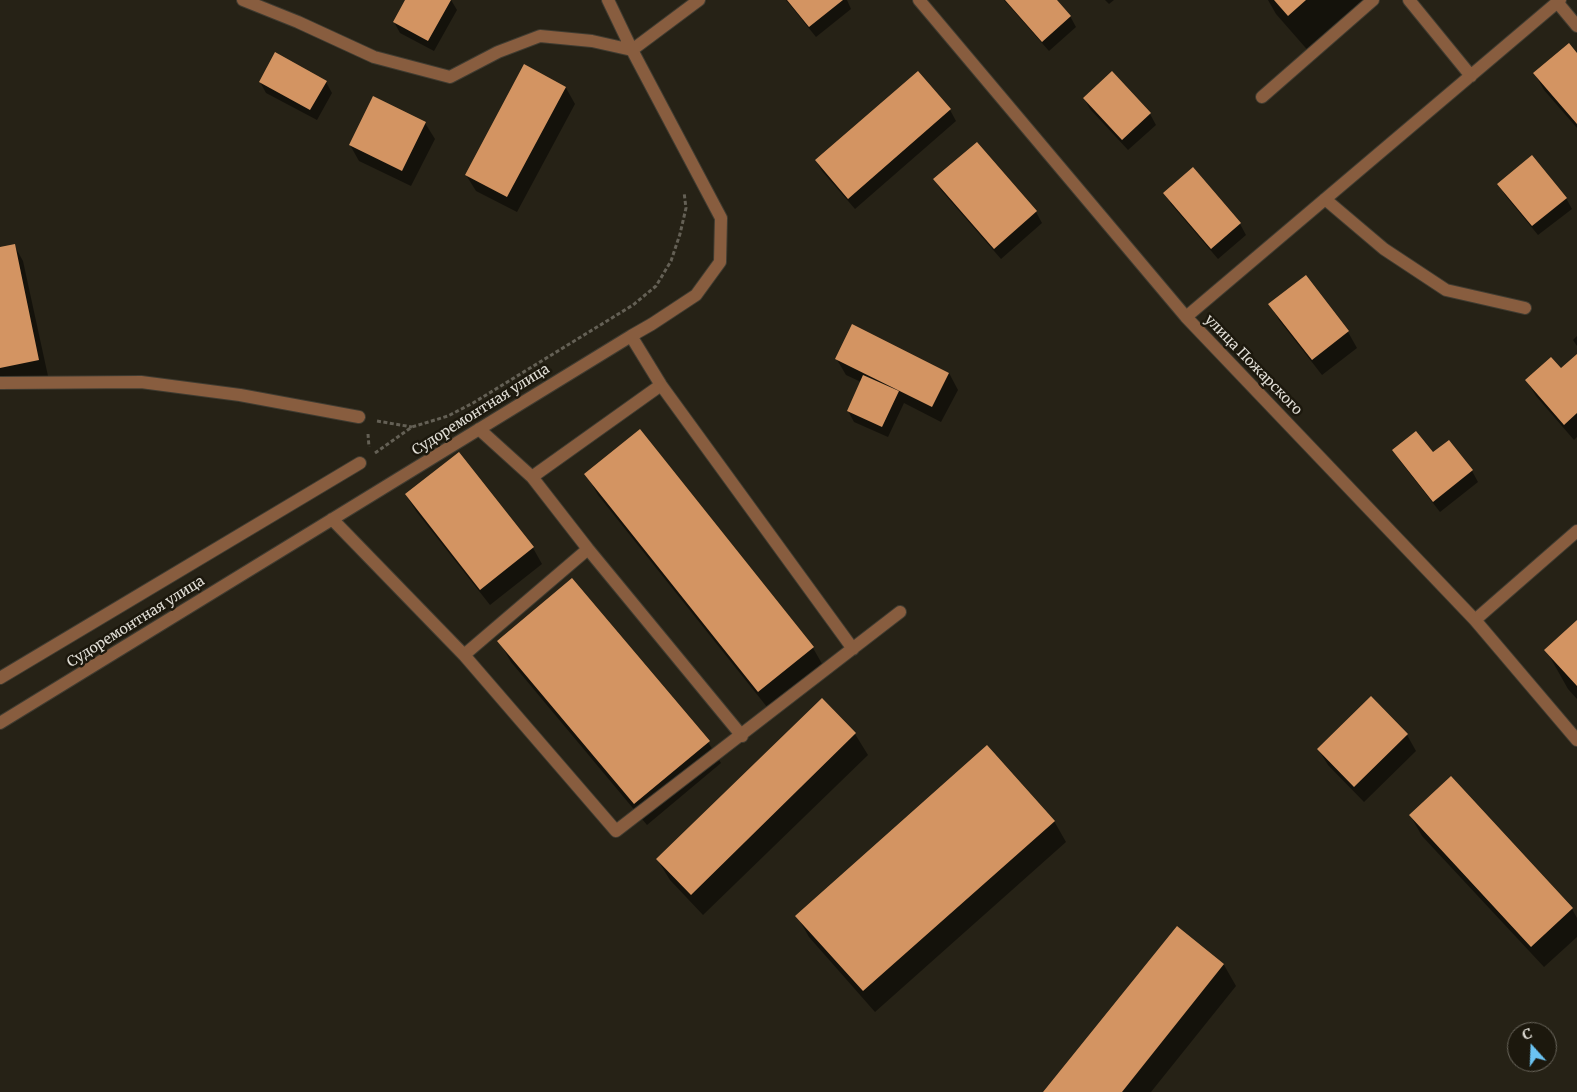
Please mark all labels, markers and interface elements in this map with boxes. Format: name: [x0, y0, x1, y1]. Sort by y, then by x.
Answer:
street label: улица Пожарского: [1201, 311, 1305, 419]
street label: Судоремонтная улица: [409, 361, 553, 459]
street label: Судоремонтная улица: [64, 573, 208, 671]
north arrow: [1507, 1022, 1557, 1072]
text: С: [1520, 1024, 1535, 1044]

